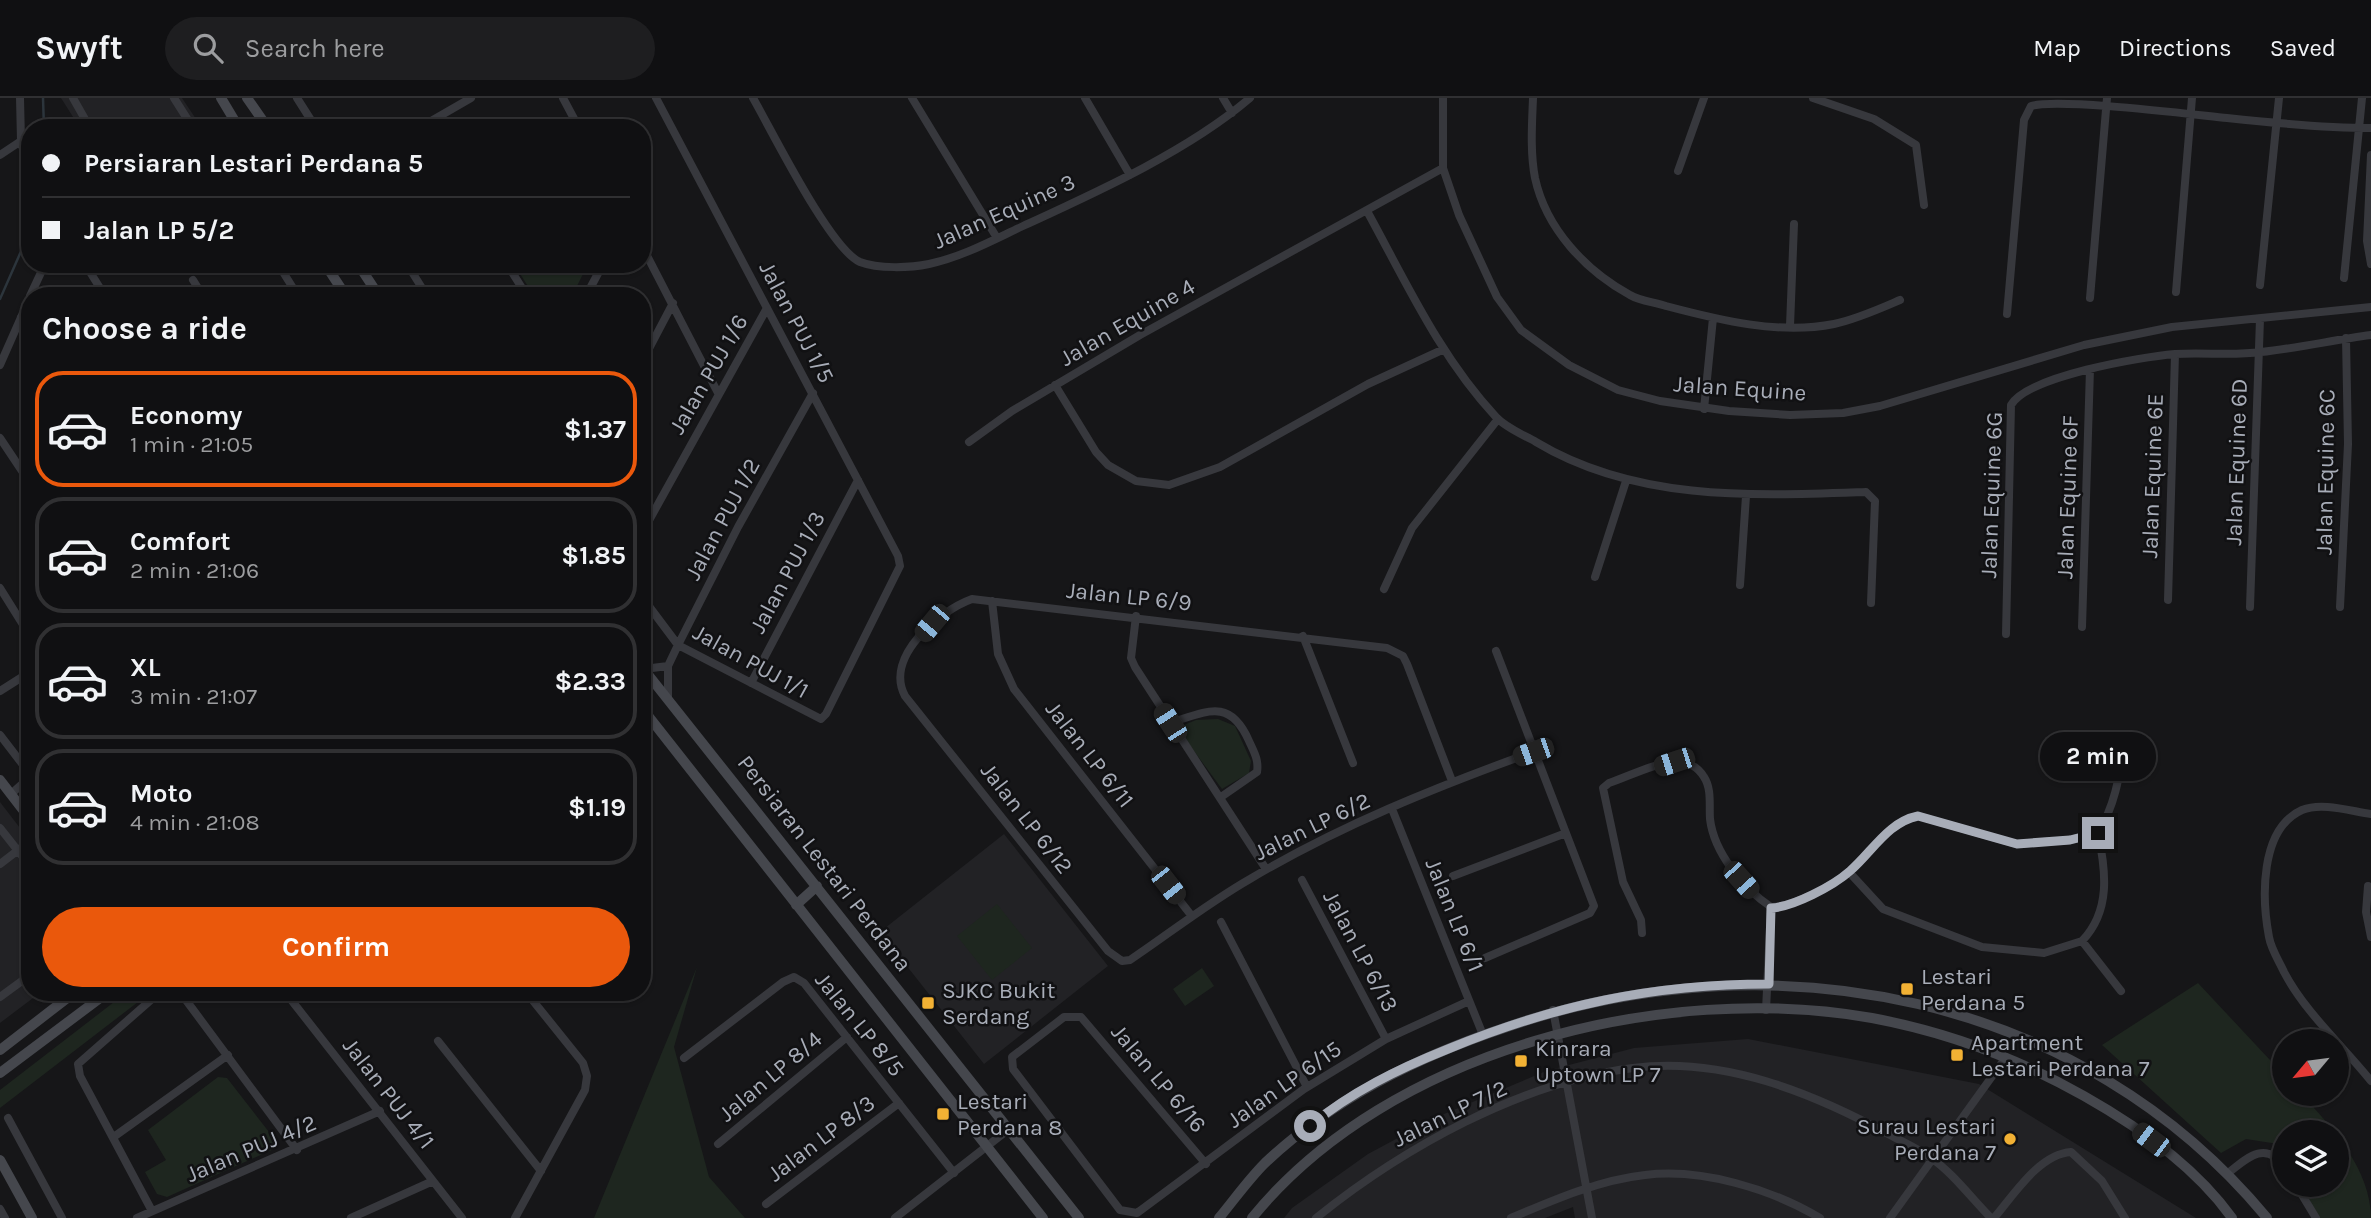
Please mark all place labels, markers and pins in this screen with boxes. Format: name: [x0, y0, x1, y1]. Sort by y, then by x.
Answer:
place label: Lestari Perdana 5: [1921, 963, 2025, 1016]
place label: SJKC Bukit Serdang: [942, 977, 1056, 1030]
marker: Lestari Perdana 5: [1899, 981, 1915, 997]
marker: SJKC Bukit Serdang: [920, 995, 936, 1011]
place label: Apartment Lestari Perdana 7: [1971, 1029, 2150, 1082]
place label: Kinrara Uptown LP 7: [1535, 1035, 1661, 1088]
marker: Apartment Lestari Perdana 7: [1949, 1047, 1965, 1063]
marker: Kinrara Uptown LP 7: [1513, 1053, 1529, 1069]
place label: Lestari Perdana 8: [957, 1088, 1062, 1141]
marker: Lestari Perdana 8: [935, 1106, 951, 1122]
place label: Surau Lestari Perdana 7: [1857, 1113, 1996, 1166]
marker: Surau Lestari Perdana 7: [2002, 1131, 2018, 1147]

